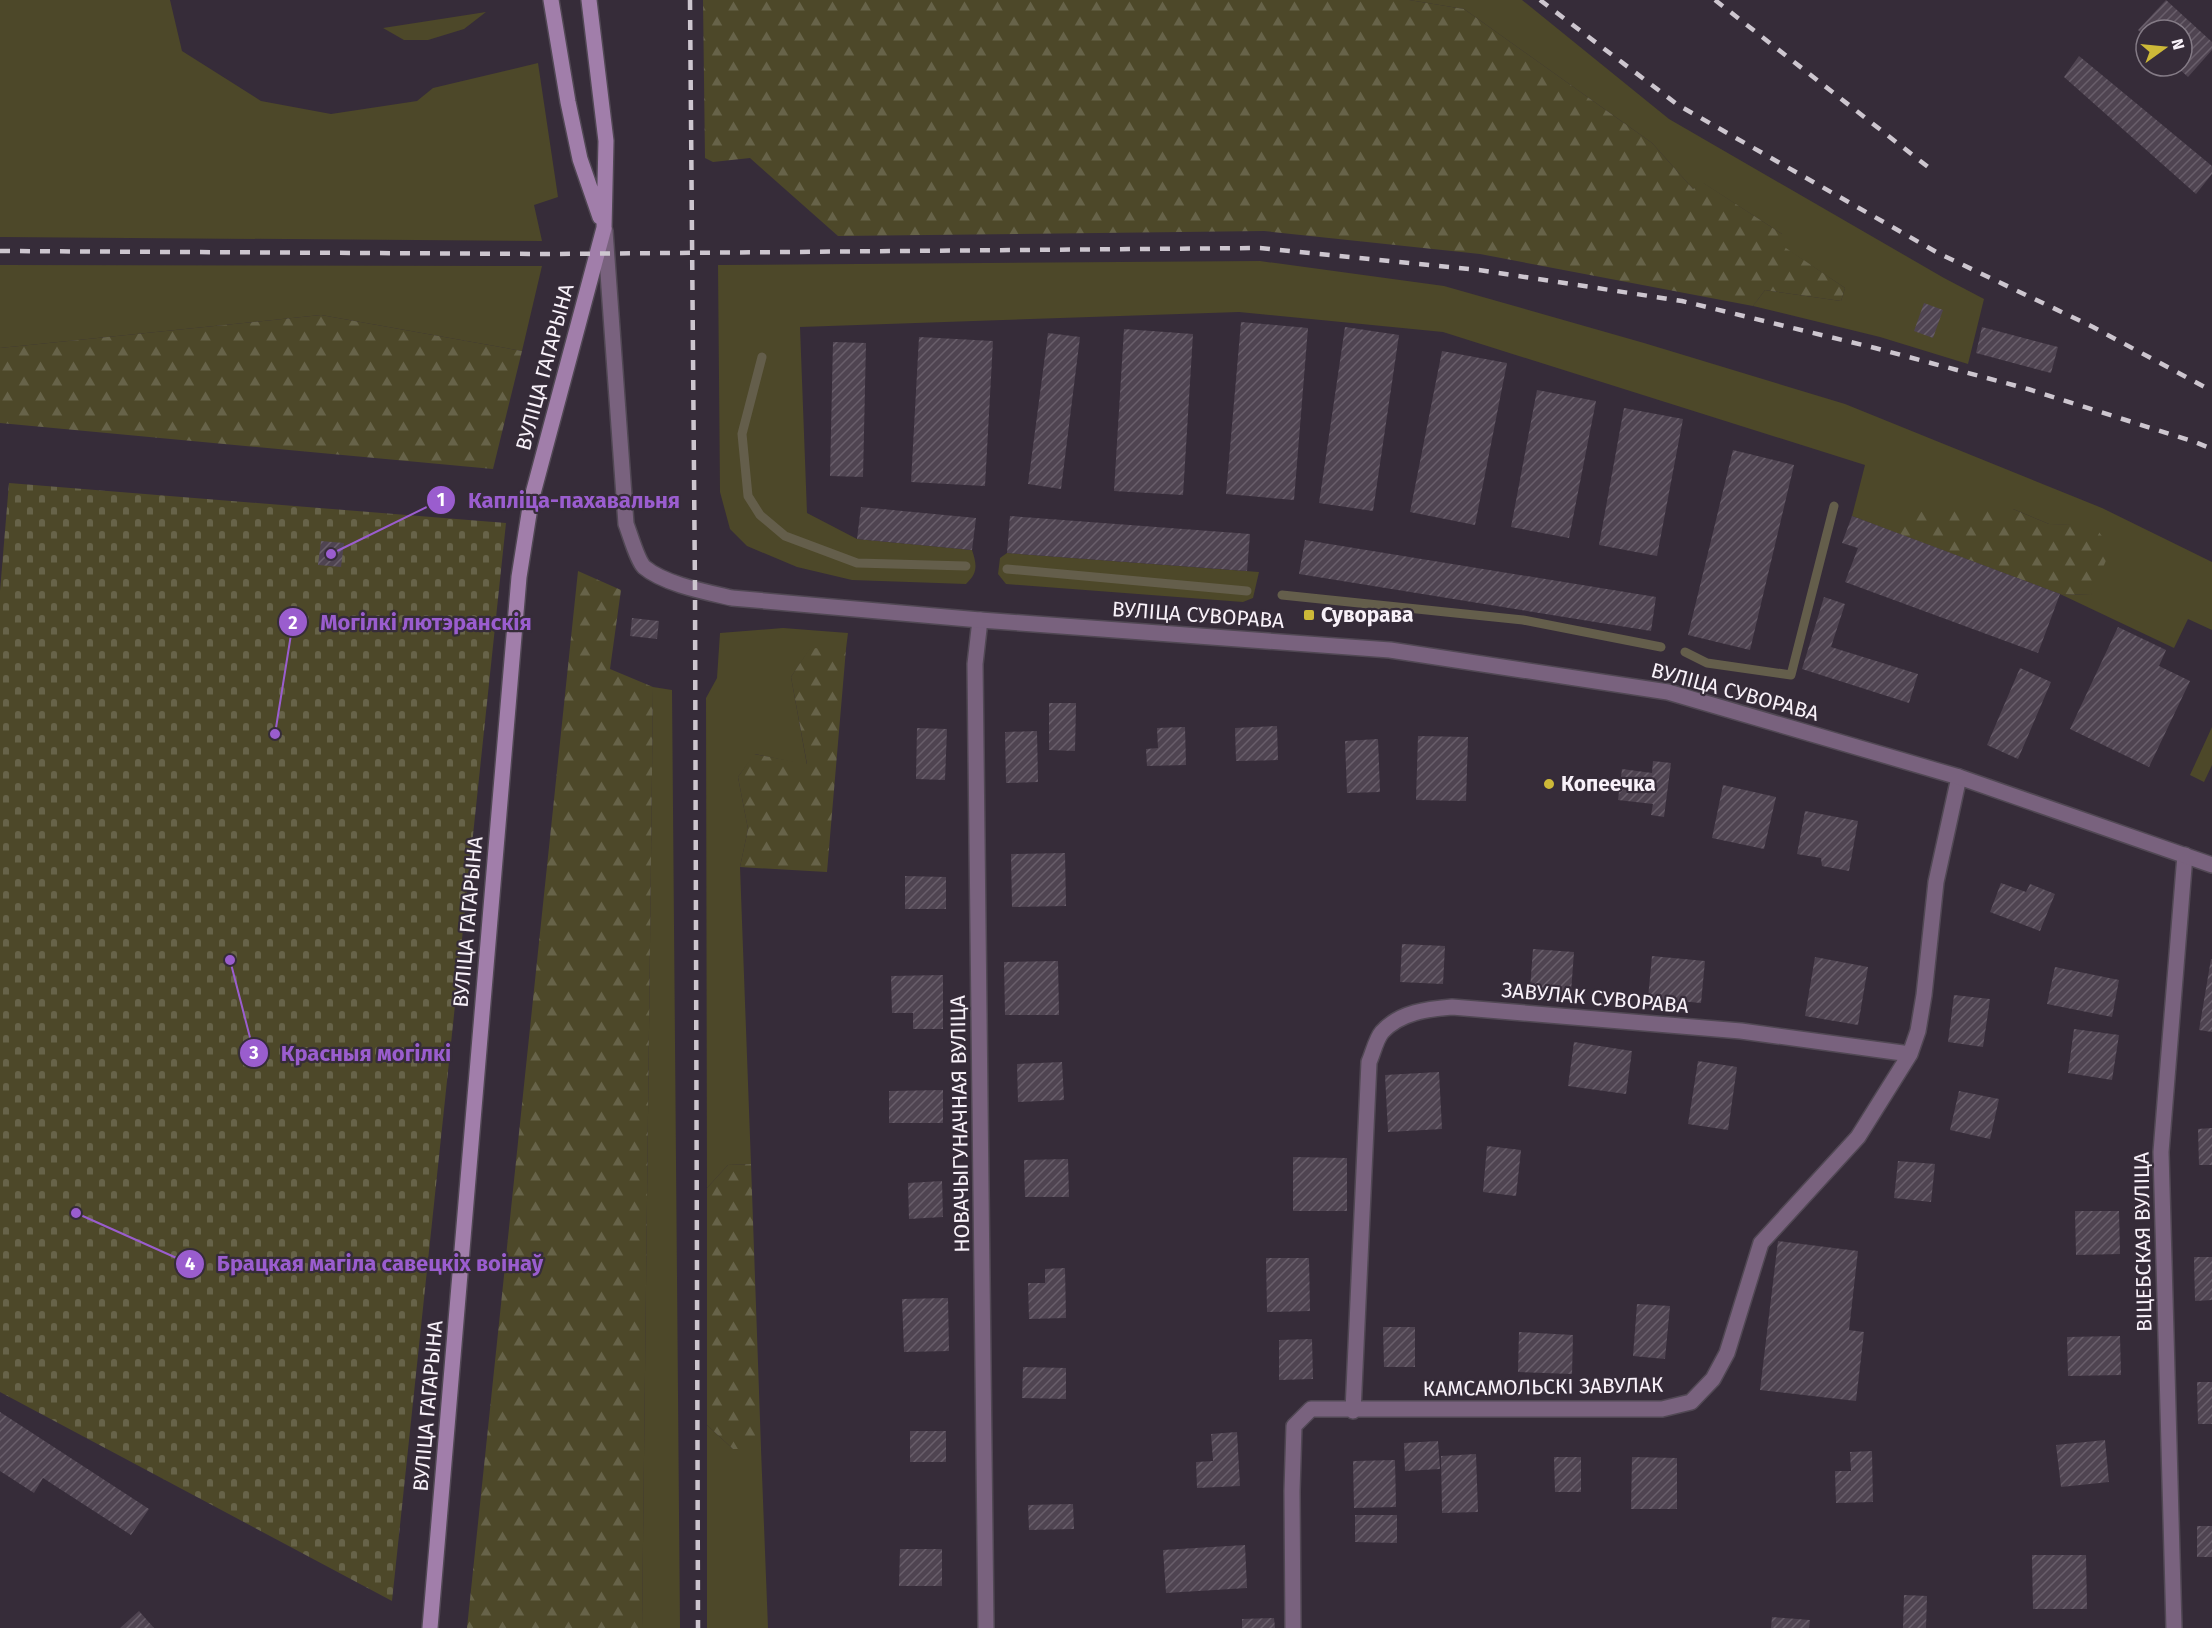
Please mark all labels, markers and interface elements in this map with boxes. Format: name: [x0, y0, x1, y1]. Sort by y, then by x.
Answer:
north arrow: [2134, 18, 2194, 78]
text: N: [2167, 37, 2189, 52]
street label: ВУЛІЦА ГАГАРЫНА: [510, 281, 580, 453]
callout: Капліца-пахавальня: [426, 480, 692, 520]
text: Капліца-пахавальня: [468, 487, 680, 514]
text: 1: [437, 489, 445, 511]
street label: ВУЛІЦА СУВОРАВА: [1111, 596, 1285, 634]
callout: Могілкі лютэранскія: [278, 602, 543, 642]
place label: Суворава: [1321, 602, 1414, 628]
marker: Суворава: [1302, 608, 1316, 622]
text: Могілкі лютэранскія: [320, 609, 532, 636]
text: 2: [288, 612, 298, 634]
street label: ВУЛІЦА СУВОРАВА: [1648, 657, 1822, 727]
place label: Копеечка: [1561, 771, 1656, 797]
marker: Копеечка: [1542, 777, 1556, 791]
street label: ВУЛІЦА ГАГАРЫНА: [448, 835, 488, 1009]
street label: ЗАВУЛАК СУВОРАВА: [1500, 977, 1690, 1019]
street label: НОВАЧЫГУНАЧНАЯ ВУЛІЦА: [945, 995, 975, 1253]
callout: Красныя могілкі: [239, 1033, 463, 1073]
text: Красныя могілкі: [281, 1040, 451, 1067]
text: 3: [248, 1042, 259, 1064]
street label: ВІЦЕБСКАЯ ВУЛІЦА: [2128, 1152, 2158, 1332]
callout: Брацкая магіла савецкіх воінаў: [175, 1244, 556, 1284]
text: Брацкая магіла савецкіх воінаў: [217, 1250, 544, 1277]
text: 4: [185, 1253, 195, 1275]
street label: ВУЛІЦА ГАГАРЫНА: [408, 1319, 448, 1493]
street label: КАМСАМОЛЬСКІ ЗАВУЛАК: [1423, 1372, 1664, 1402]

